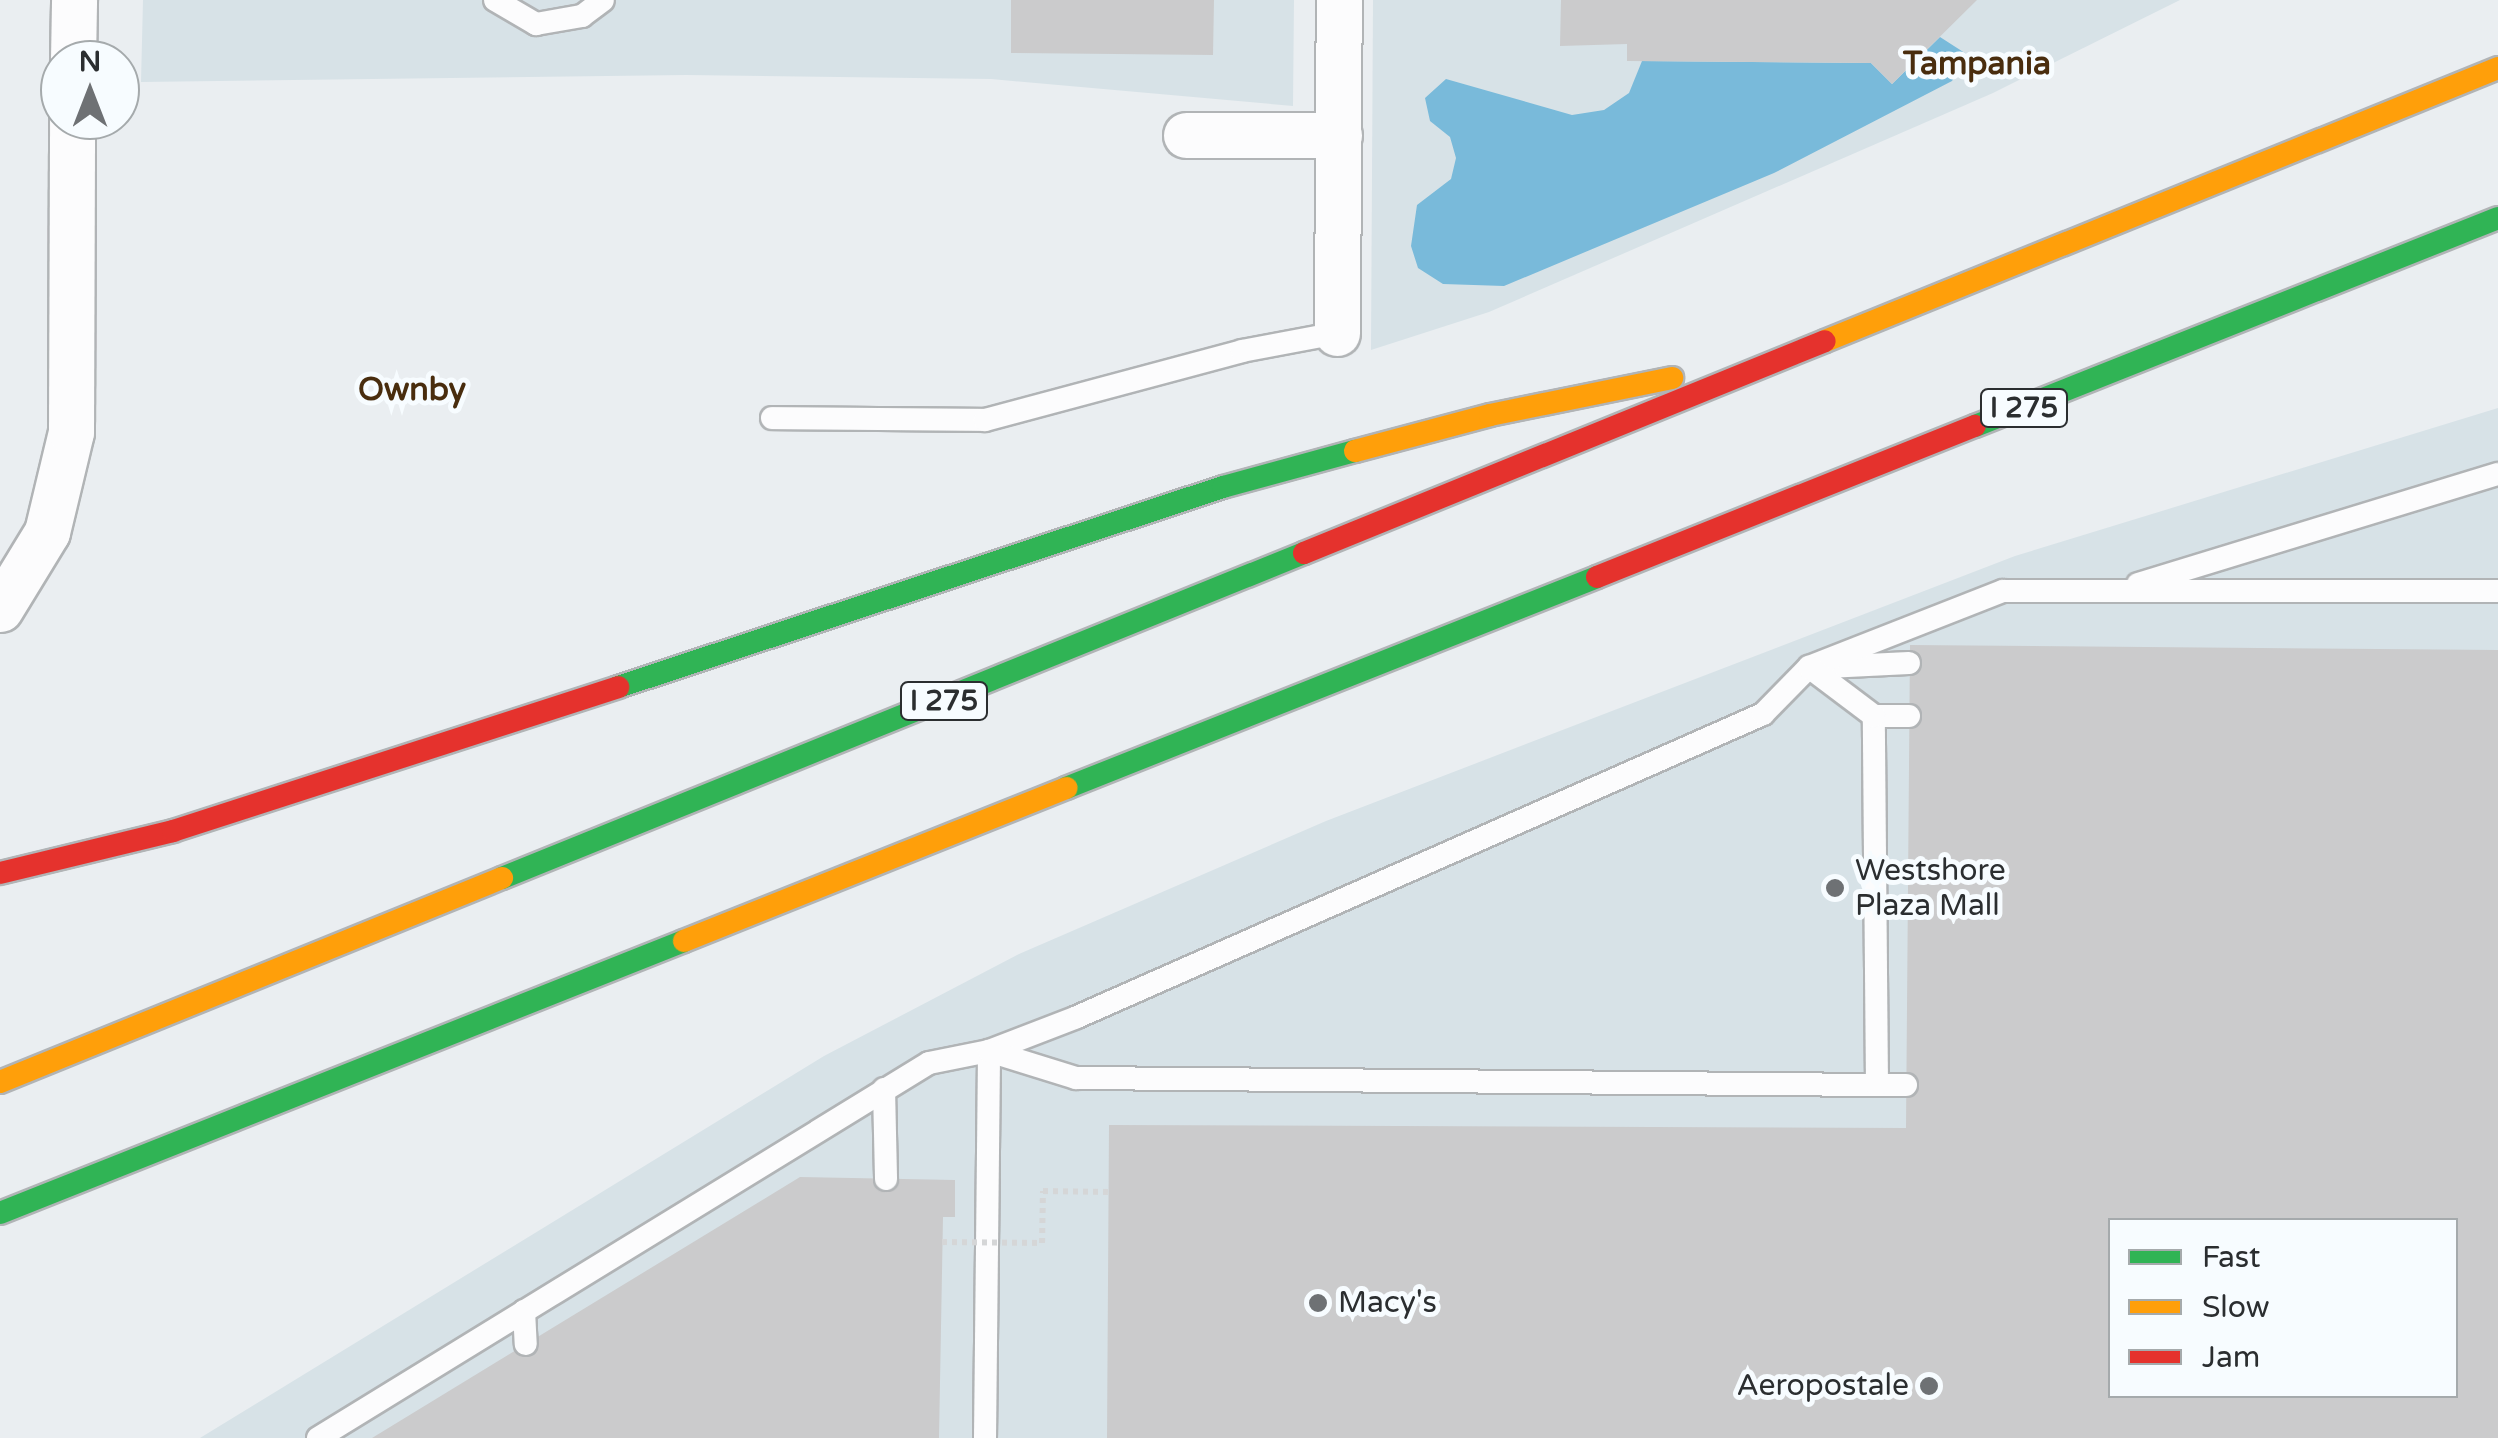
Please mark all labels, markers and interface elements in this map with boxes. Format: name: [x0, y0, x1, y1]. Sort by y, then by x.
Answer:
north arrow: [40, 40, 140, 140]
text: N: [79, 45, 101, 79]
district label: Tampania: [1903, 45, 2051, 83]
district label: Ownby: [358, 371, 466, 409]
road number: I 275: [1979, 385, 2069, 431]
road number: I 275: [899, 678, 989, 724]
place label: Westshore Plaza Mall: [1855, 853, 2006, 924]
marker: Westshore Plaza Mall: [1824, 877, 1846, 899]
legend: [2108, 1218, 2458, 1398]
text: Fast: [2202, 1239, 2261, 1276]
place label: Macy's: [1338, 1285, 1437, 1321]
text: Slow: [2202, 1289, 2270, 1326]
marker: Macy's: [1307, 1292, 1329, 1314]
text: Jam: [2202, 1339, 2260, 1376]
place label: Aeropostale: [1737, 1368, 1909, 1404]
marker: Aeropostale: [1918, 1375, 1940, 1397]

